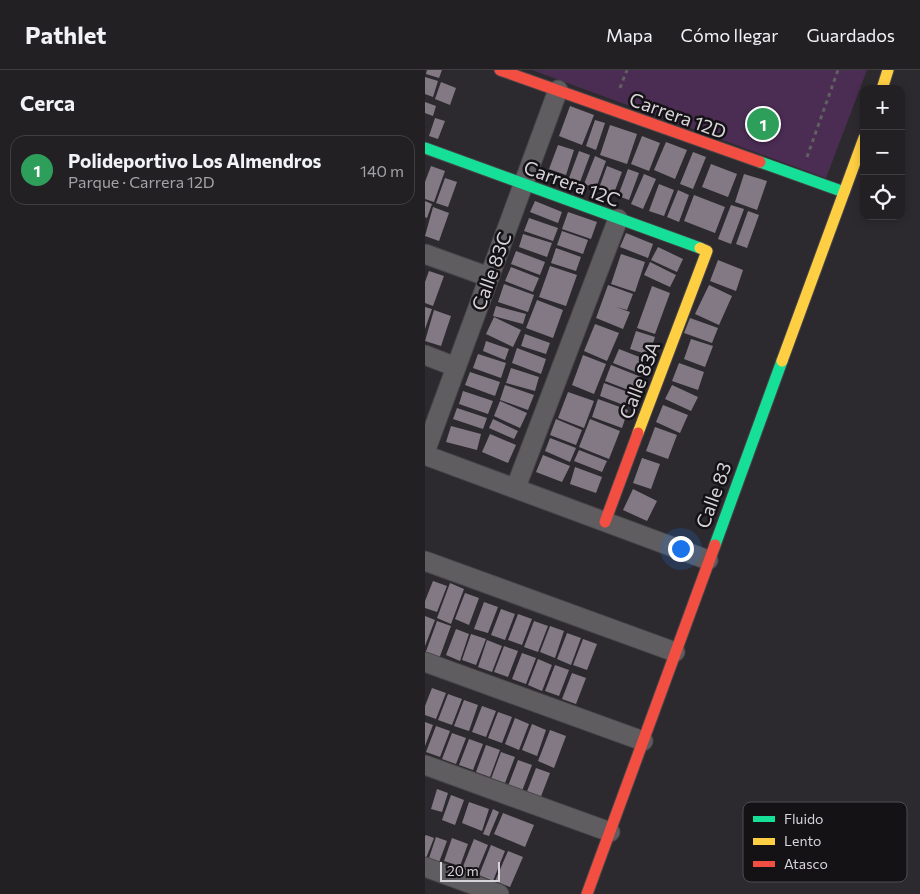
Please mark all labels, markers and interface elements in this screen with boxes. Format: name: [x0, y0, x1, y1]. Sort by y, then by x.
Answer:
text: Pathlet: [25, 20, 106, 49]
text: Mapa: [606, 24, 653, 46]
text: Cómo llegar: [681, 24, 778, 46]
text: Guardados: [806, 24, 895, 46]
map controls: [860, 85, 905, 220]
button: +: [860, 85, 905, 130]
street label: Carrera 12D: [626, 87, 730, 143]
text: Cerca: [20, 90, 75, 115]
pin: 1: [747, 105, 779, 143]
button: −: [860, 130, 905, 175]
text: Polideportivo Los Almendros: [68, 149, 321, 172]
street label: Carrera 12C: [521, 155, 623, 211]
text: 1: [33, 161, 41, 180]
text: 140 m: [360, 161, 404, 180]
text: Parque · Carrera 12D: [68, 172, 215, 191]
button: locate: [860, 175, 905, 220]
street label: Calle 83C: [466, 229, 516, 313]
street label: Calle 83A: [614, 338, 664, 422]
street label: Calle 83: [690, 459, 736, 531]
your location: [668, 536, 694, 562]
legend: [743, 802, 907, 882]
text: Fluido: [784, 810, 823, 827]
text: Lento: [784, 832, 821, 849]
text: Atasco: [784, 855, 828, 872]
scale bar: [440, 859, 500, 882]
text: 20 m: [447, 862, 479, 879]

